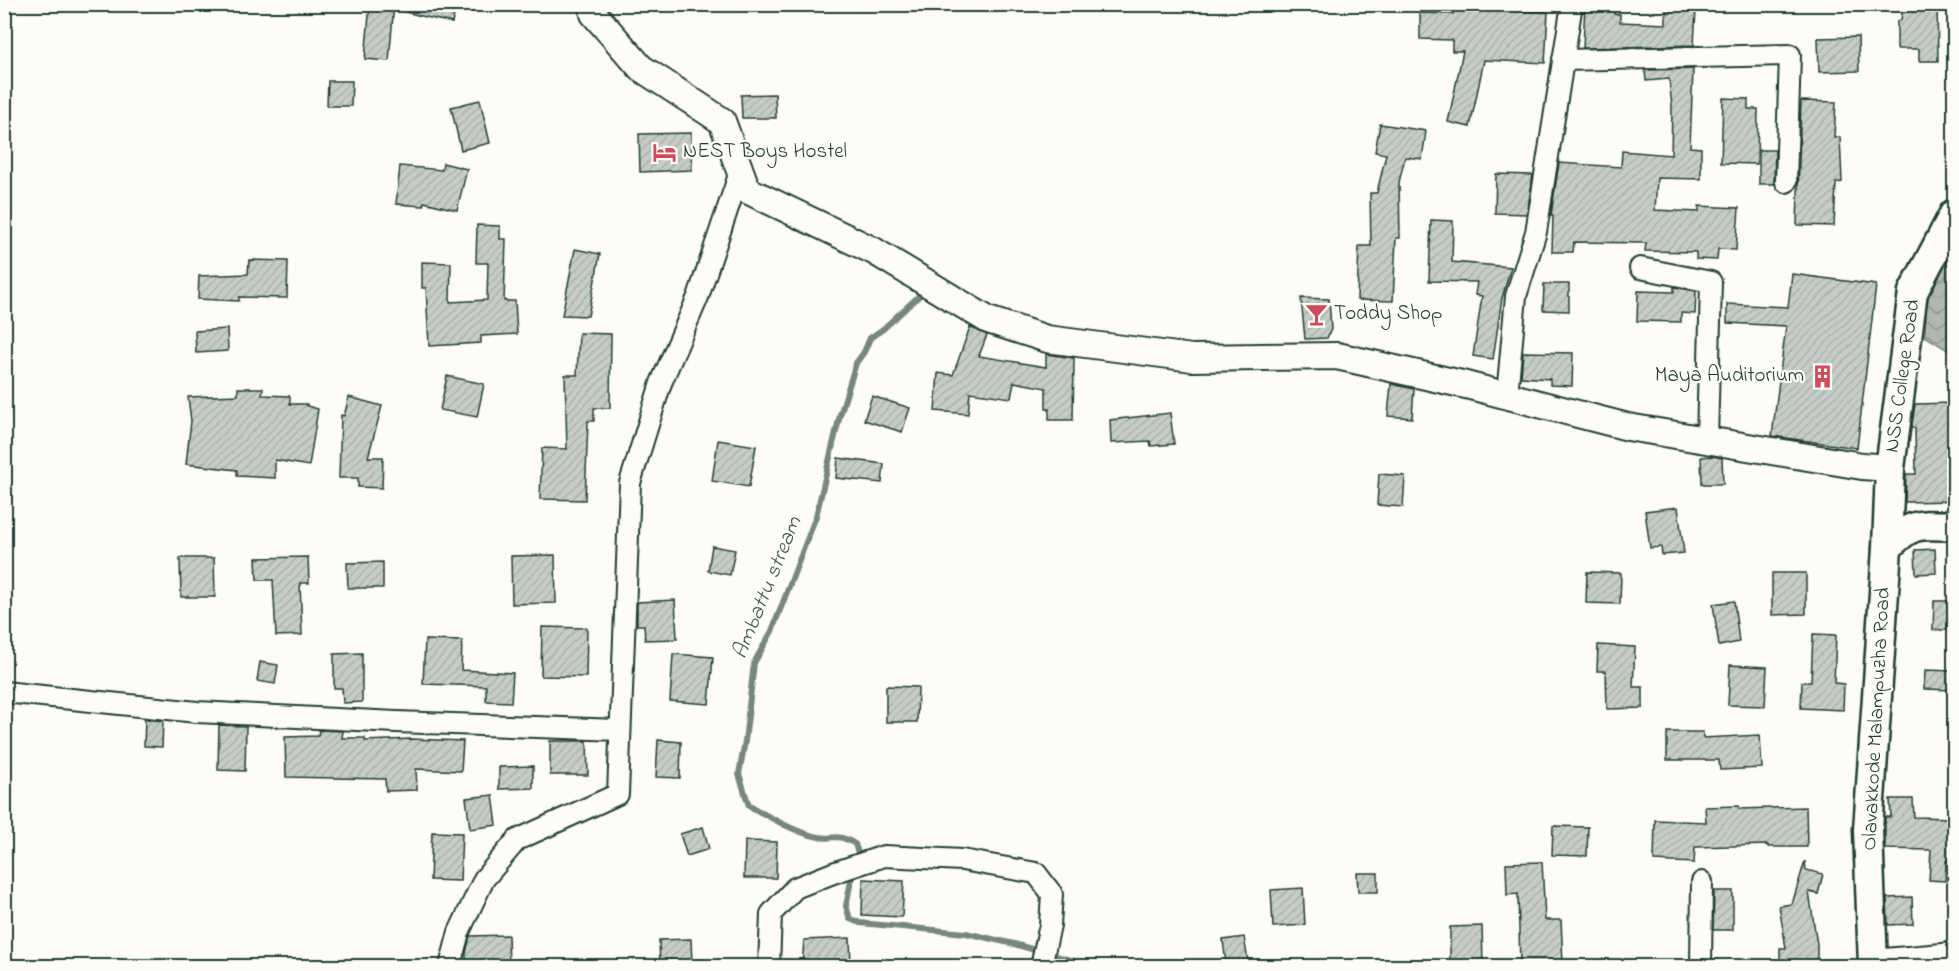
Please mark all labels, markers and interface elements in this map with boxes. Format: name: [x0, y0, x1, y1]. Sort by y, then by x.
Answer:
place label: NEST Boys Hostel: [683, 137, 847, 169]
hotel icon: NEST Boys Hostel: [652, 139, 678, 165]
street label: NSS College Road: [1877, 297, 1931, 455]
place label: Toddy Shop: [1334, 299, 1442, 331]
bar icon: Toddy Shop: [1303, 301, 1329, 327]
place label: Maya Auditorium: [1655, 361, 1804, 393]
building icon: Maya Auditorium: [1809, 363, 1835, 389]
water label: Ambattu stream: [725, 511, 811, 664]
street label: Olavakkode Malampuzha Road: [1855, 586, 1899, 851]

